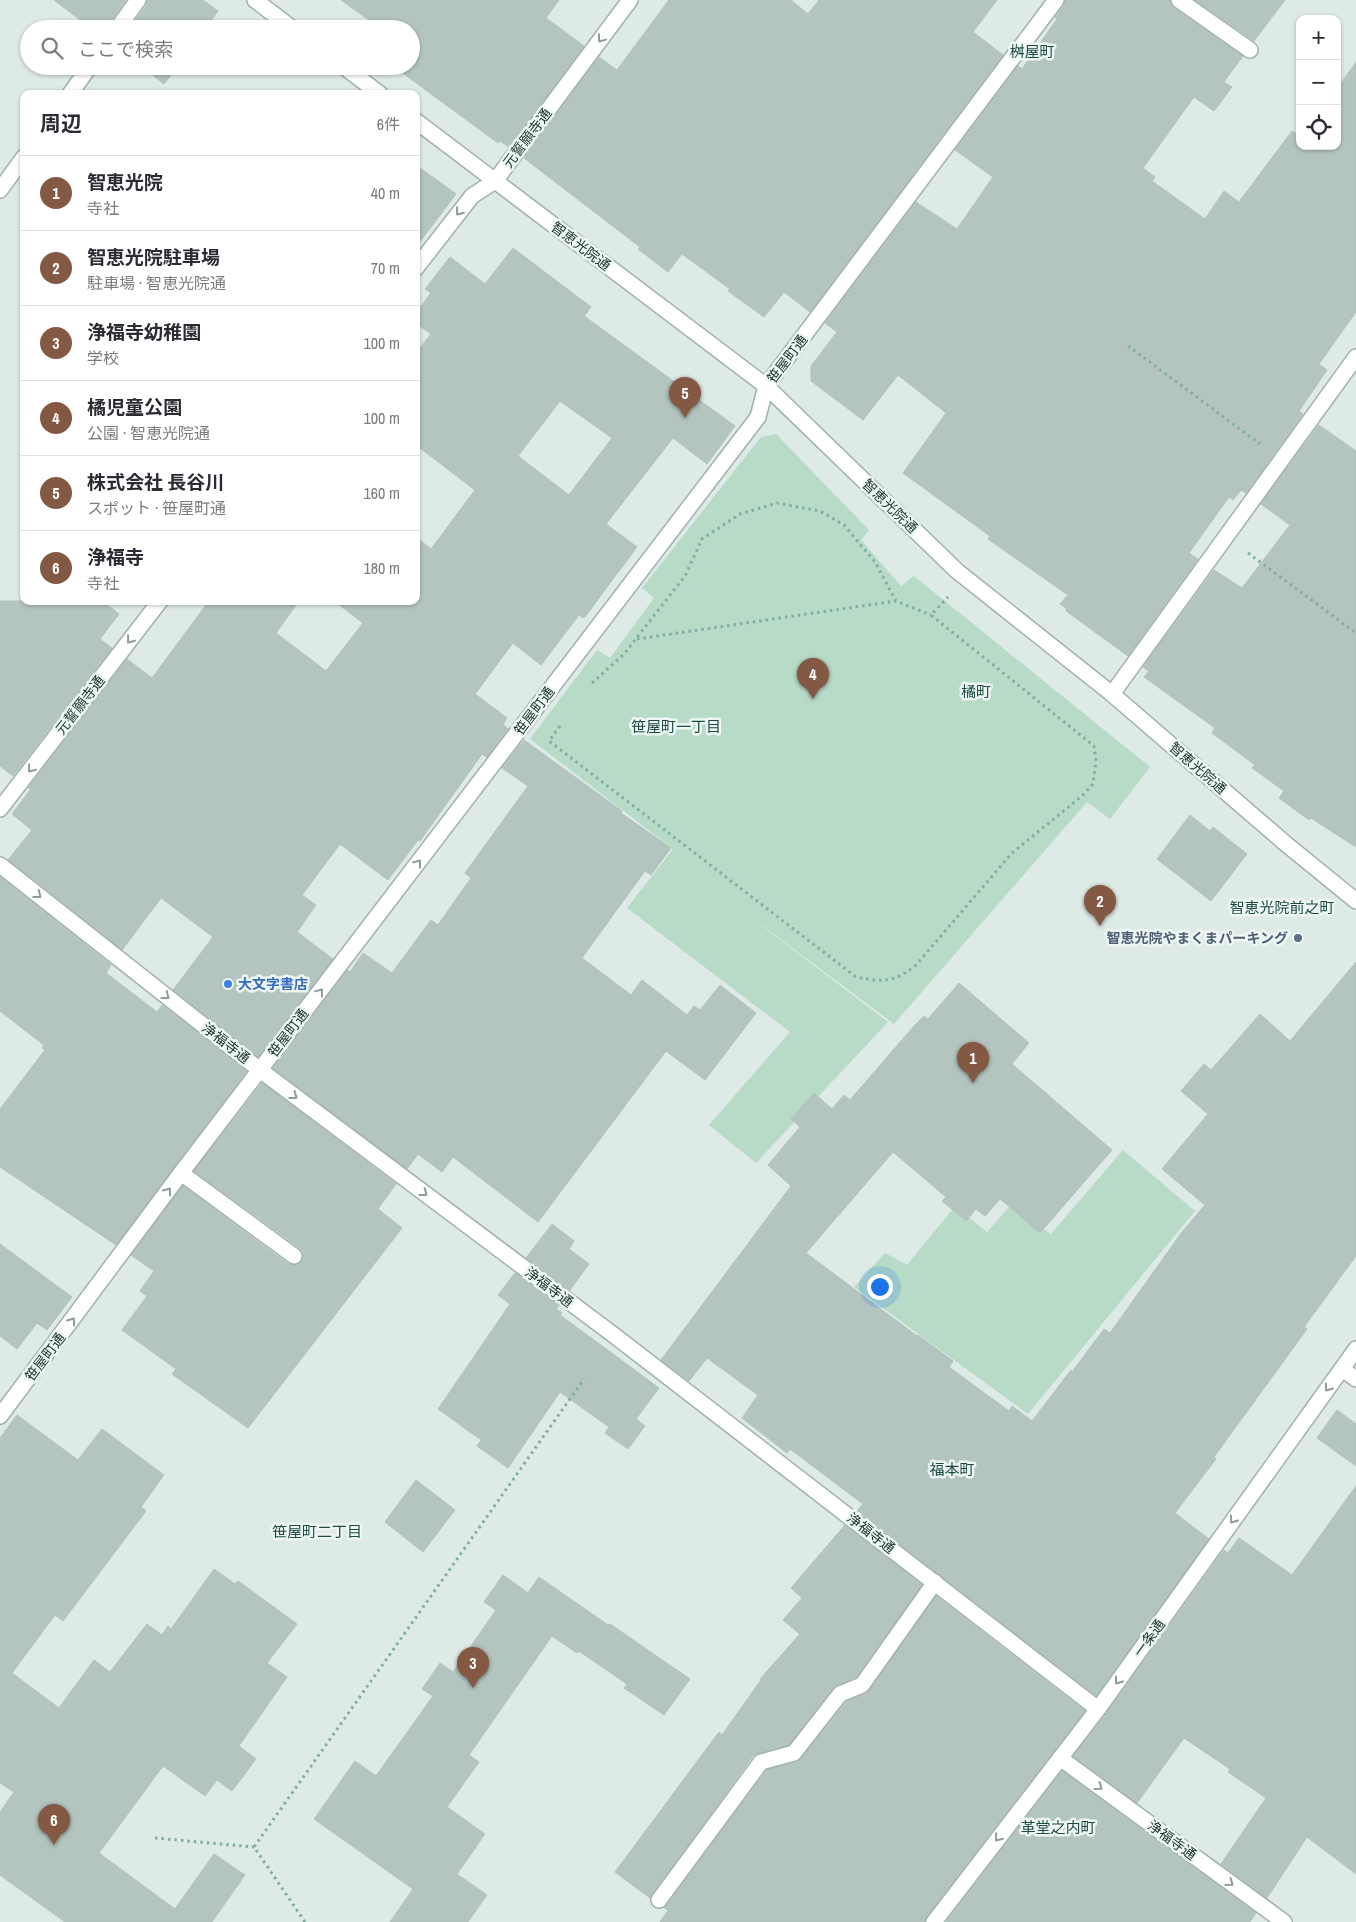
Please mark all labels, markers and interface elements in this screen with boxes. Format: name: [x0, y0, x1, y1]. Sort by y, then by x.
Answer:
map controls: [1296, 15, 1341, 150]
button: +: [1296, 15, 1341, 60]
search box: [20, 20, 420, 75]
one-way arrow: [598, 33, 607, 43]
icon: search: [38, 34, 66, 62]
text: ここで検索: [78, 36, 173, 62]
district label: 桝屋町: [1009, 41, 1055, 62]
button: −: [1296, 60, 1341, 105]
street label: 元誓願寺通: [499, 105, 555, 171]
button: locate: [1296, 105, 1341, 150]
text: 周辺: [40, 109, 82, 138]
text: 6件: [377, 113, 400, 135]
text: 智恵光院: [87, 169, 163, 195]
text: 1: [52, 182, 60, 204]
text: 40 m: [371, 182, 400, 204]
text: 寺社: [87, 197, 119, 219]
one-way arrow: [456, 206, 465, 216]
street label: 智恵光院通: [548, 218, 614, 274]
text: 智恵光院駐車場: [87, 244, 220, 270]
text: 2: [52, 257, 60, 279]
text: 70 m: [371, 257, 400, 279]
text: 駐車場 · 智恵光院通: [87, 272, 226, 294]
text: 浄福寺幼稚園: [87, 319, 201, 345]
street label: 笹屋町通: [763, 331, 811, 387]
text: 3: [52, 332, 60, 354]
text: 100 m: [364, 332, 400, 354]
text: 学校: [87, 347, 119, 369]
pin: 5: [669, 377, 701, 418]
text: 橘児童公園: [87, 394, 182, 420]
text: 4: [52, 407, 60, 429]
text: 100 m: [364, 407, 400, 429]
text: 公園 · 智恵光院通: [87, 422, 210, 444]
text: 株式会社 長谷川: [87, 469, 224, 495]
street label: 智恵光院通: [859, 475, 921, 537]
text: 5: [52, 482, 60, 504]
text: 160 m: [364, 482, 400, 504]
text: スポット · 笹屋町通: [87, 497, 226, 519]
text: 浄福寺: [87, 544, 144, 570]
text: 6: [52, 557, 60, 579]
text: 180 m: [364, 557, 400, 579]
text: 寺社: [87, 572, 119, 594]
one-way arrow: [128, 634, 136, 643]
pin: 4: [797, 658, 829, 699]
street label: 元誓願寺通: [51, 672, 109, 738]
district label: 橘町: [961, 681, 991, 702]
street label: 笹屋町通: [510, 683, 558, 739]
district label: 笹屋町一丁目: [631, 716, 721, 737]
street label: 智恵光院通: [1166, 738, 1230, 798]
one-way arrow: [29, 763, 37, 772]
one-way arrow: [413, 859, 422, 868]
pin: 2: [1084, 885, 1116, 926]
one-way arrow: [32, 890, 41, 898]
district label: 智恵光院前之町: [1229, 897, 1335, 918]
place label: 智恵光院やまくまパーキング: [1106, 929, 1288, 947]
marker: 智恵光院やまくまパーキング: [1292, 932, 1304, 944]
place label: 大文字書店: [238, 975, 308, 993]
marker: 大文字書店: [222, 978, 234, 990]
one-way arrow: [314, 989, 322, 998]
one-way arrow: [160, 990, 170, 999]
street label: 笹屋町通: [264, 1005, 312, 1061]
street label: 浄福寺通: [198, 1019, 254, 1067]
pin: 1: [957, 1042, 989, 1083]
one-way arrow: [288, 1090, 298, 1099]
one-way arrow: [162, 1187, 171, 1196]
one-way arrow: [418, 1187, 428, 1196]
street label: 浄福寺通: [521, 1263, 577, 1311]
your location: [867, 1274, 893, 1300]
one-way arrow: [66, 1318, 74, 1327]
street label: 笹屋町通: [21, 1329, 69, 1385]
one-way arrow: [1325, 1382, 1334, 1392]
district label: 福本町: [929, 1459, 975, 1480]
street label: 浄福寺通: [843, 1509, 899, 1557]
one-way arrow: [1230, 1515, 1239, 1524]
district label: 笹屋町二丁目: [272, 1521, 362, 1542]
street label: 一条通: [1129, 1616, 1169, 1660]
pin: 3: [457, 1647, 489, 1688]
one-way arrow: [1115, 1675, 1124, 1685]
one-way arrow: [1093, 1781, 1103, 1790]
pin: 6: [38, 1804, 70, 1845]
street label: 浄福寺通: [1144, 1816, 1200, 1864]
district label: 革堂之内町: [1020, 1817, 1096, 1838]
one-way arrow: [996, 1832, 1004, 1841]
one-way arrow: [1224, 1877, 1234, 1886]

